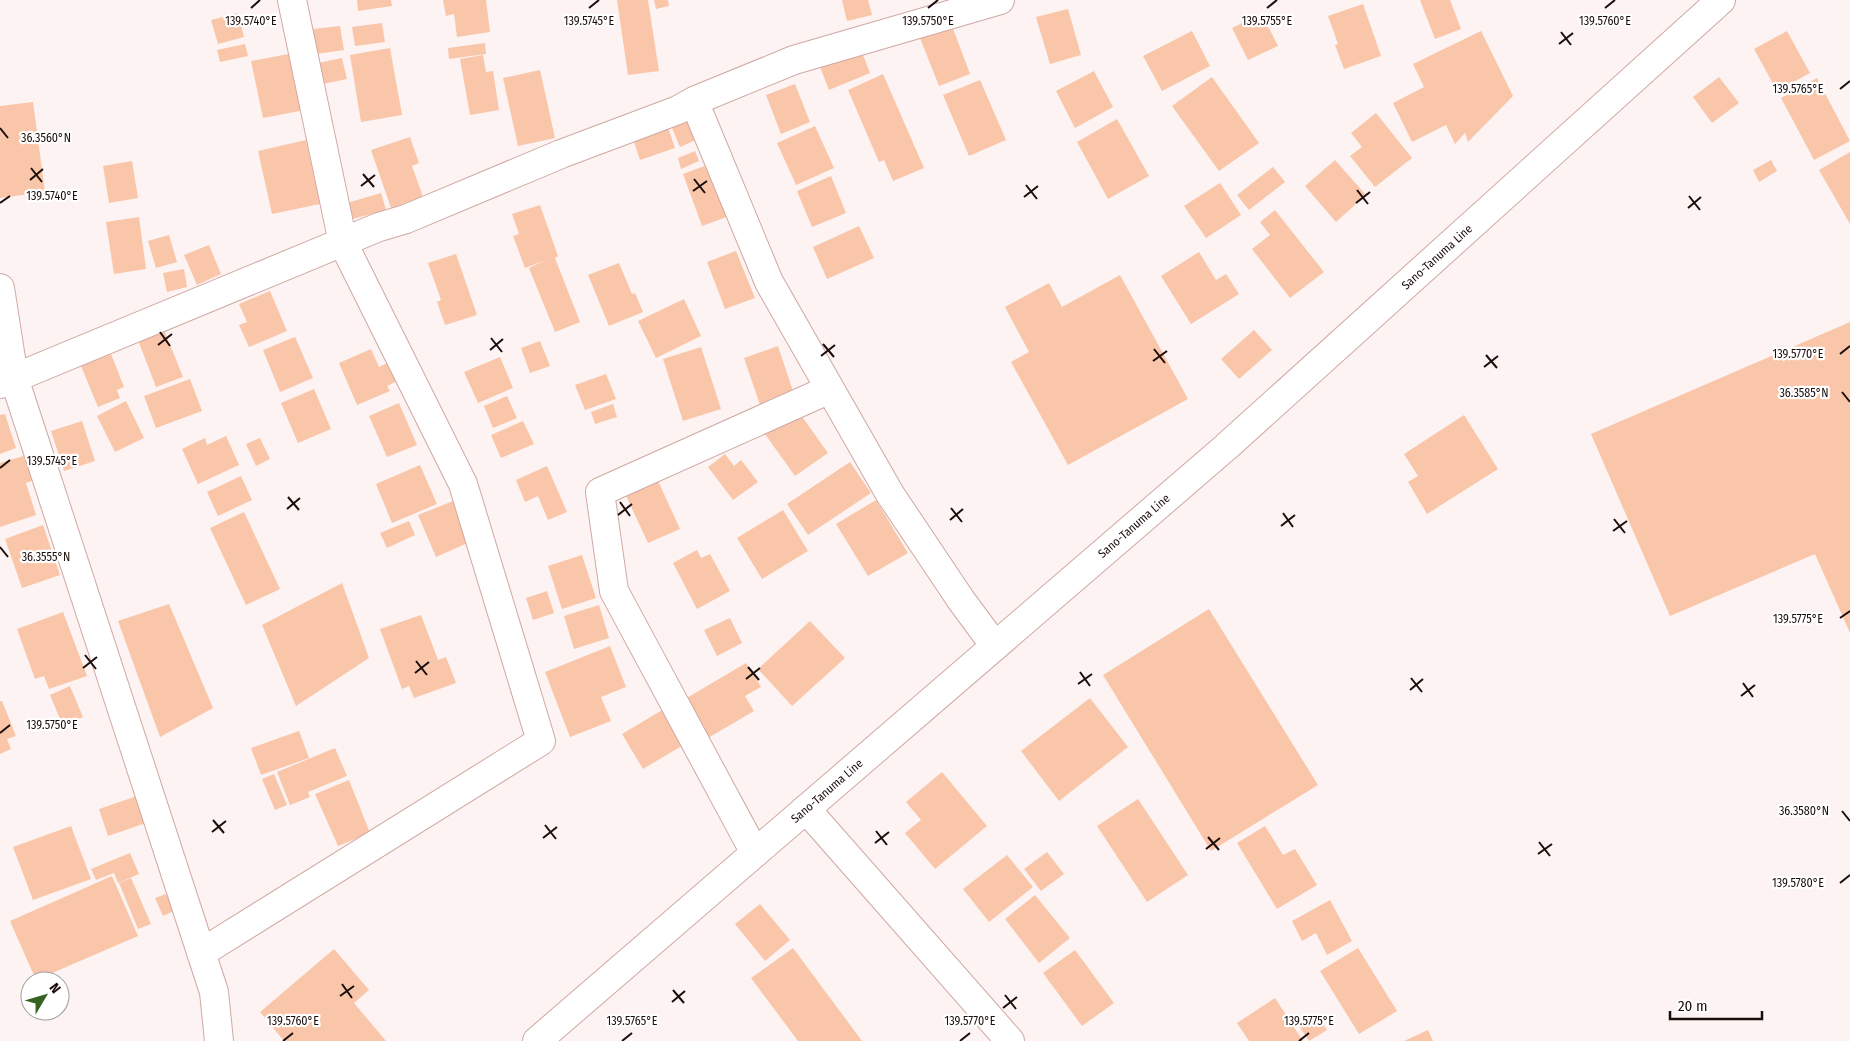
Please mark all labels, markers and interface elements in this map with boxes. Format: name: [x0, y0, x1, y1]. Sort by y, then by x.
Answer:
text: 139.5740°E: [225, 14, 277, 28]
text: 139.5745°E: [564, 14, 615, 28]
text: 139.5750°E: [902, 14, 954, 28]
text: 139.5755°E: [1242, 14, 1293, 28]
text: 139.5760°E: [1579, 14, 1631, 28]
text: 139.5765°E: [1773, 82, 1824, 96]
text: 36.3560°N: [21, 131, 71, 145]
text: 139.5740°E: [26, 189, 78, 203]
street label: Sano-Tanuma Line: [1399, 222, 1475, 292]
text: 139.5770°E: [1773, 347, 1824, 361]
text: 36.3585°N: [1779, 386, 1829, 400]
text: 139.5745°E: [27, 454, 78, 468]
street label: Sano-Tanuma Line: [1095, 491, 1173, 561]
text: 36.3555°N: [22, 550, 70, 564]
text: 139.5775°E: [1773, 612, 1823, 626]
text: 139.5750°E: [26, 718, 78, 732]
street label: Sano-Tanuma Line: [788, 756, 866, 826]
text: 36.3580°N: [1779, 804, 1829, 818]
text: 139.5780°E: [1772, 876, 1824, 890]
north arrow: [20, 971, 70, 1021]
text: N: [46, 980, 64, 997]
scale bar: [1670, 988, 1762, 1020]
text: 20 m: [1678, 997, 1708, 1015]
text: 139.5760°E: [267, 1014, 319, 1028]
text: 139.5765°E: [607, 1014, 658, 1028]
text: 139.5770°E: [945, 1014, 996, 1028]
text: 139.5775°E: [1284, 1014, 1334, 1028]

